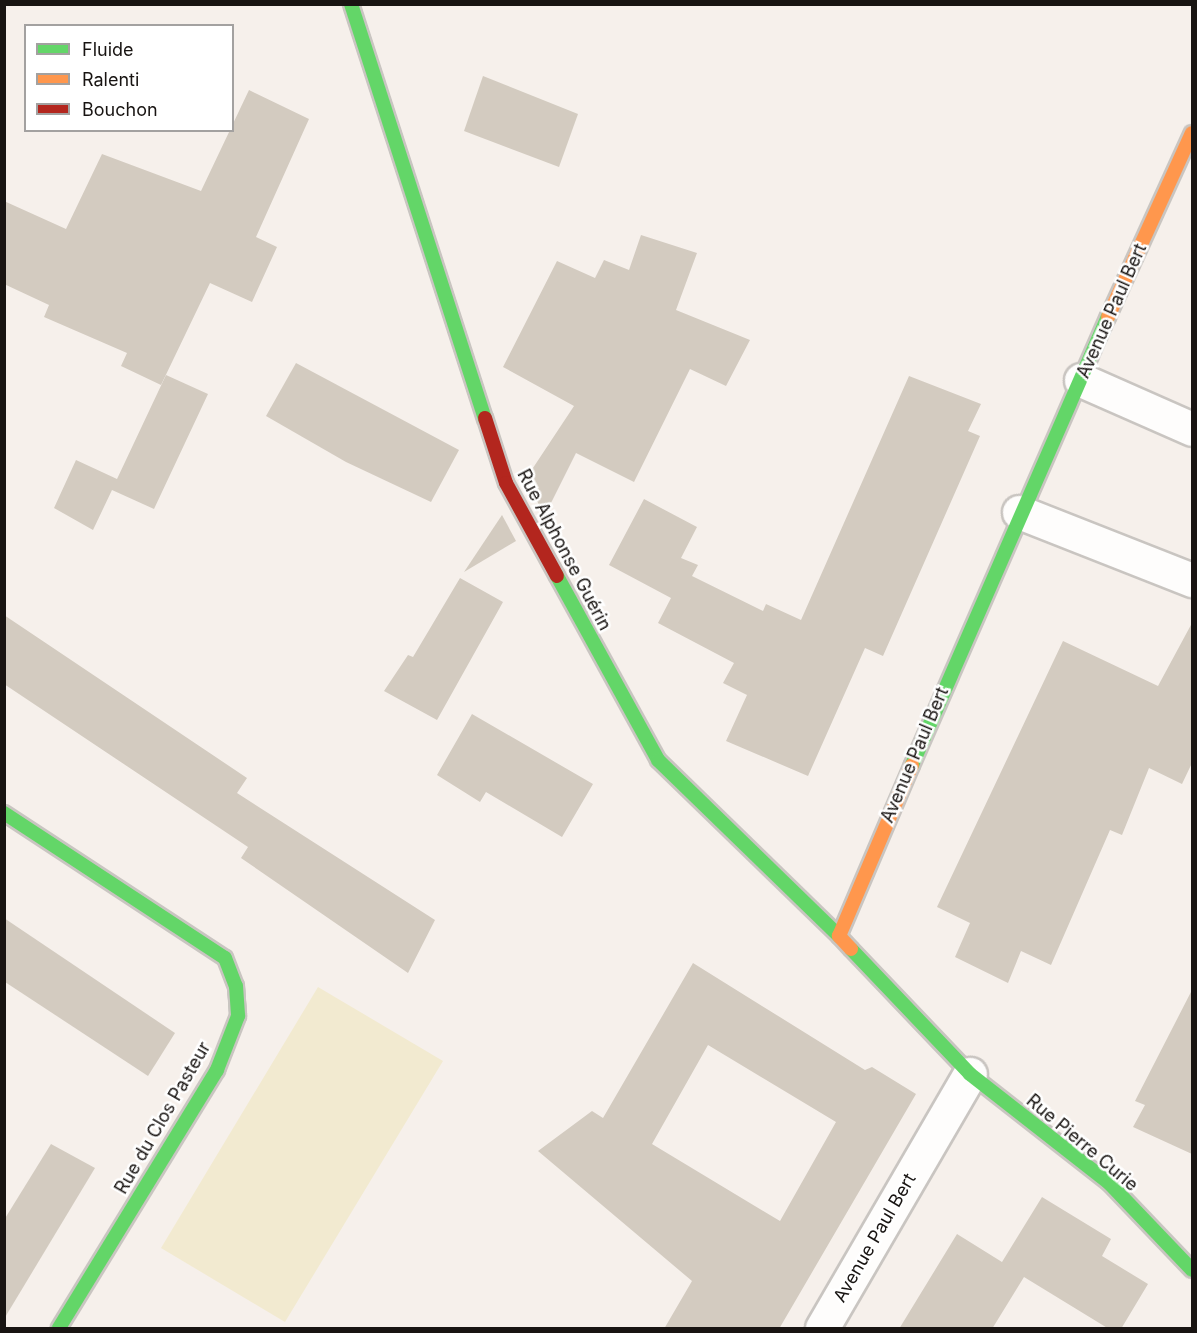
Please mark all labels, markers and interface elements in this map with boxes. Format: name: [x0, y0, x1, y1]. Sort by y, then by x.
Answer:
legend: [24, 24, 234, 132]
text: Fluide: [82, 39, 134, 60]
text: Ralenti: [82, 69, 139, 90]
text: Bouchon: [82, 99, 158, 120]
street label: Avenue Paul Bert: [1073, 240, 1151, 382]
street label: Rue Alphonse Guérin: [512, 466, 616, 634]
street label: Avenue Paul Bert: [877, 684, 953, 826]
street label: Rue du Clos Pasteur: [111, 1038, 215, 1198]
street label: Rue Pierre Curie: [1022, 1090, 1142, 1196]
street label: Avenue Paul Bert: [829, 1170, 921, 1306]

